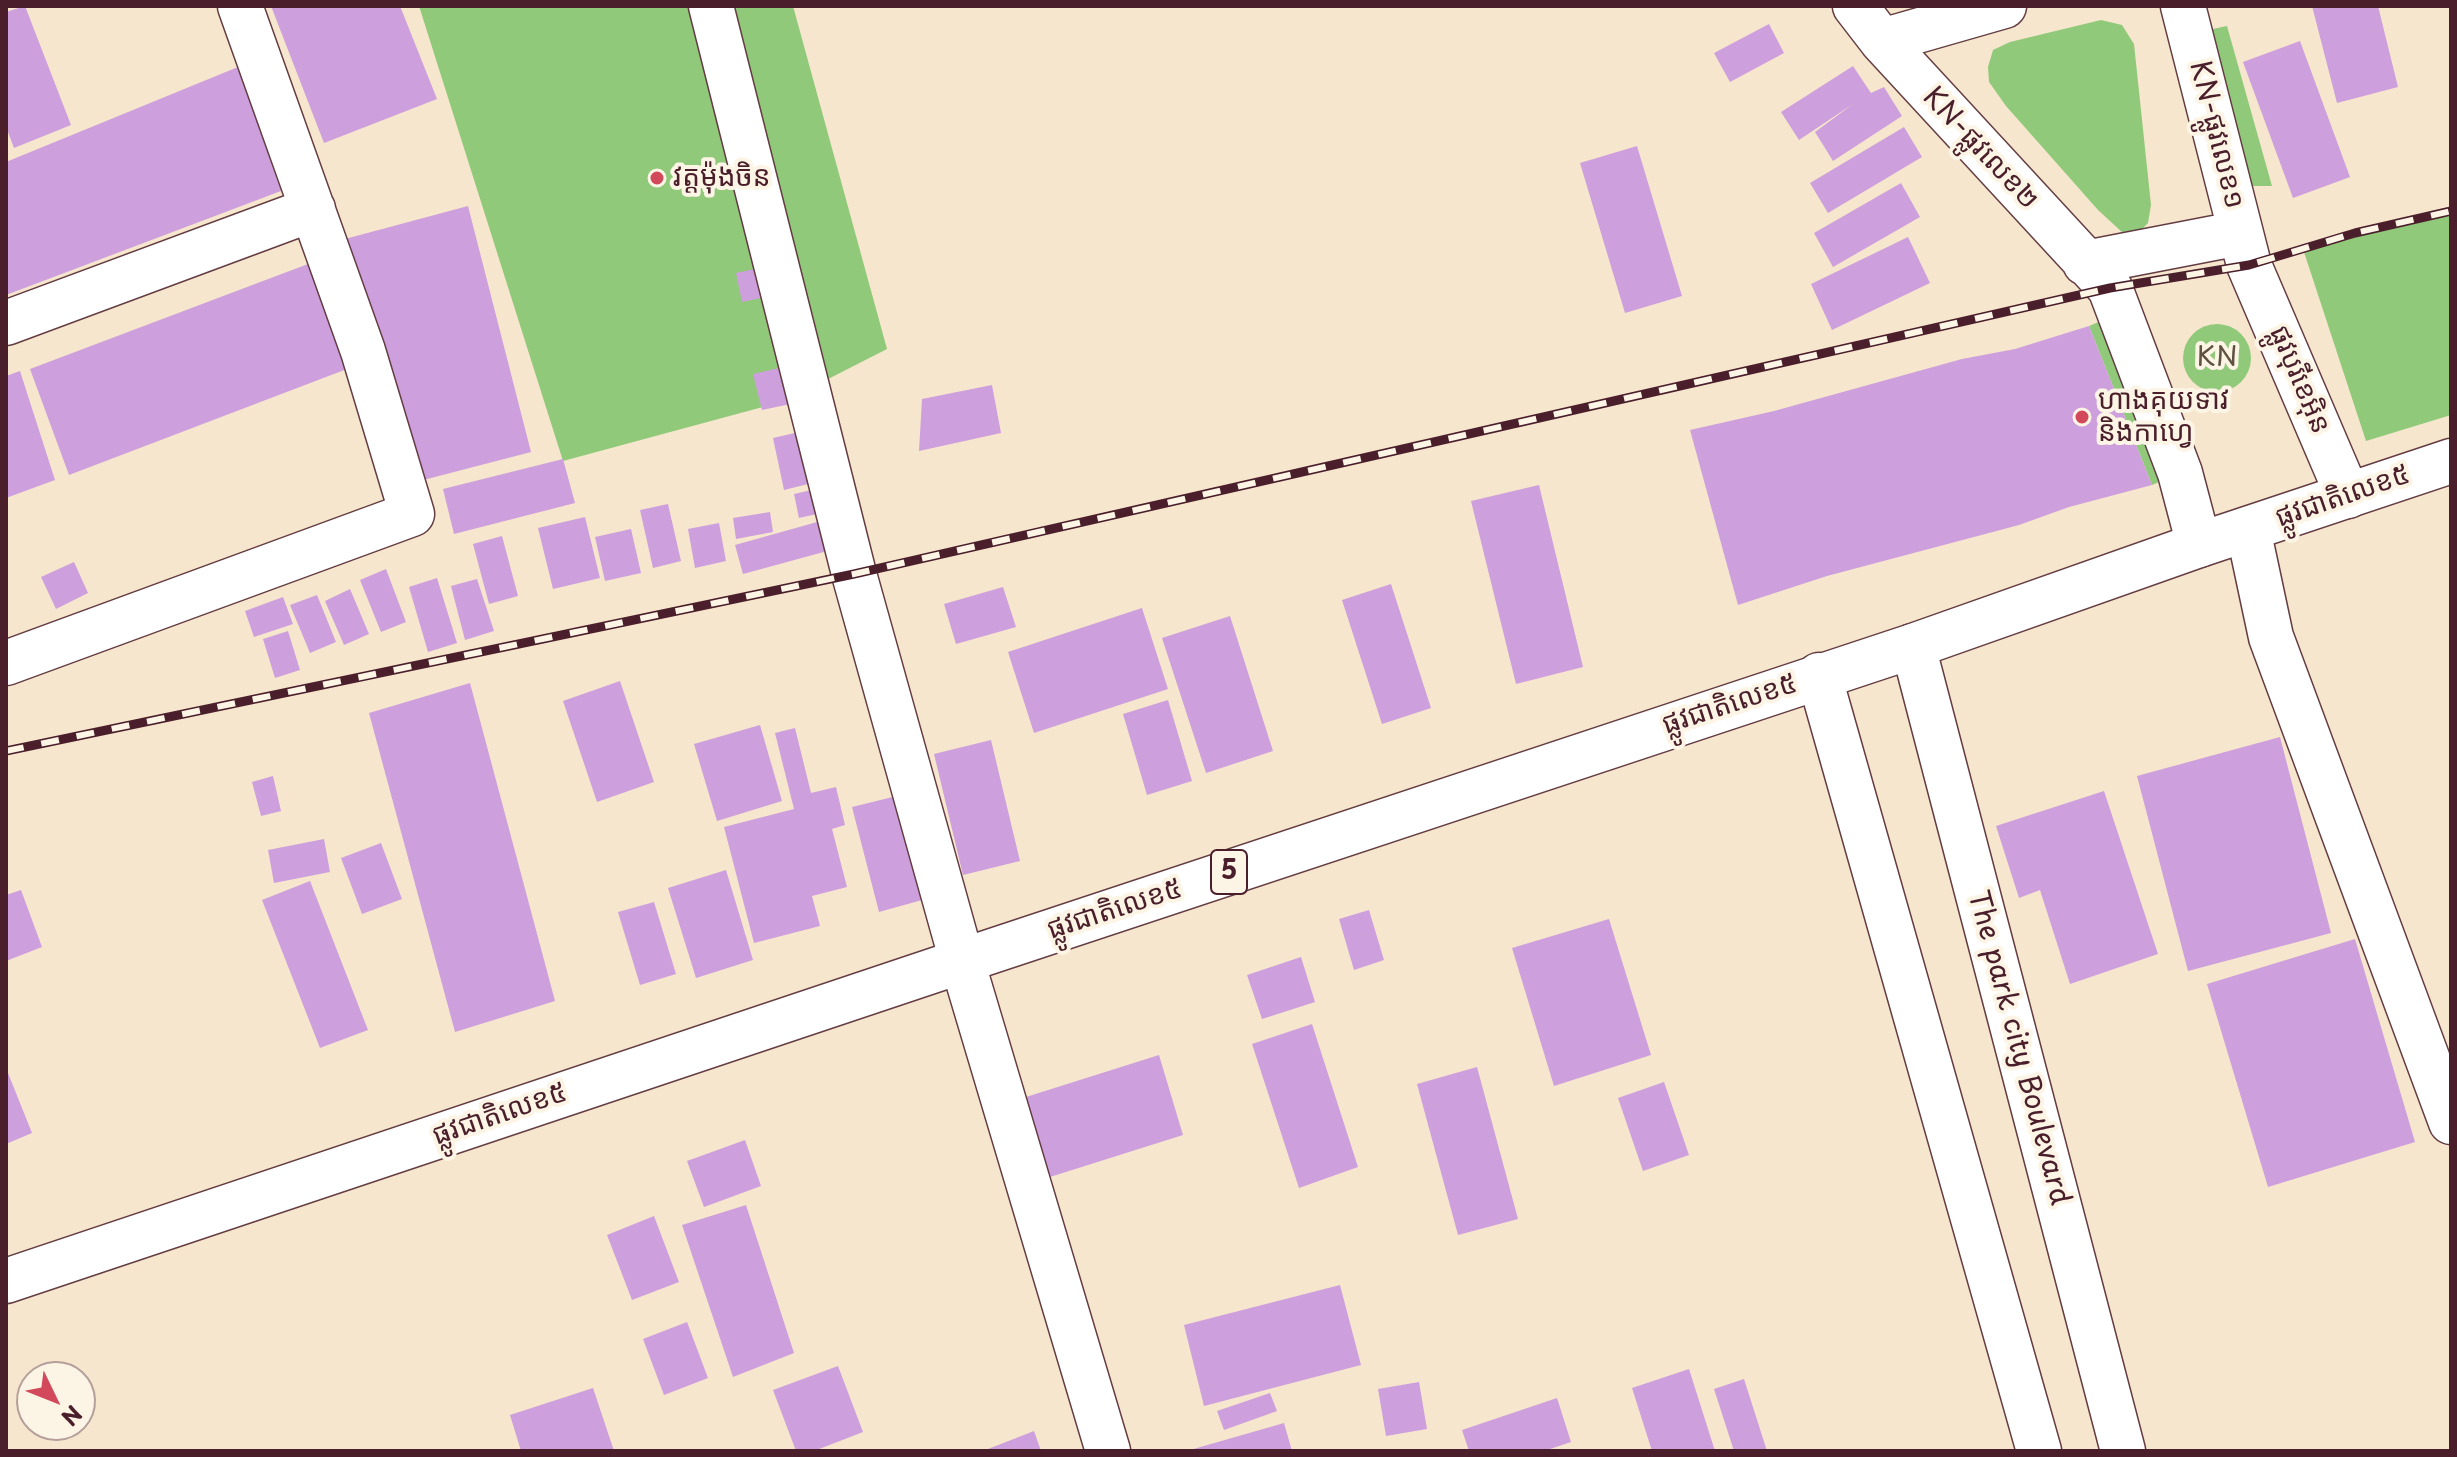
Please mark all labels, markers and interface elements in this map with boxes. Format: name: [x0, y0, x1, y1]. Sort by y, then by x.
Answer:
street label: KN-ផ្លូវលេខ១: [2181, 58, 2251, 212]
street label: KN-ផ្លូវលេខ២: [1915, 81, 2045, 217]
place label: វត្តម៉ុងចិន: [673, 161, 770, 195]
marker: វត្តម៉ុងចិន: [648, 169, 666, 187]
street label: ផ្លូវបុរីខេអ៊ិន: [2261, 321, 2337, 439]
park label: KN: [2196, 341, 2238, 375]
place label: ហាងគុយទាវ និងកាហ្វេ: [2098, 384, 2229, 450]
marker: ហាងគុយទាវ និងកាហ្វេ: [2073, 408, 2091, 426]
street label: ផ្លូវជាតិលេខ៥: [2271, 458, 2415, 536]
street label: ផ្លូវជាតិលេខ៥: [1658, 667, 1802, 743]
road number: 5: [1211, 850, 1247, 894]
street label: ផ្លូវជាតិលេខ៥: [1043, 872, 1187, 948]
street label: The park city Boulevard: [1960, 887, 2076, 1209]
street label: ផ្លូវជាតិលេខ៥: [428, 1076, 572, 1154]
north arrow: [16, 1361, 96, 1441]
text: N: [54, 1399, 90, 1434]

